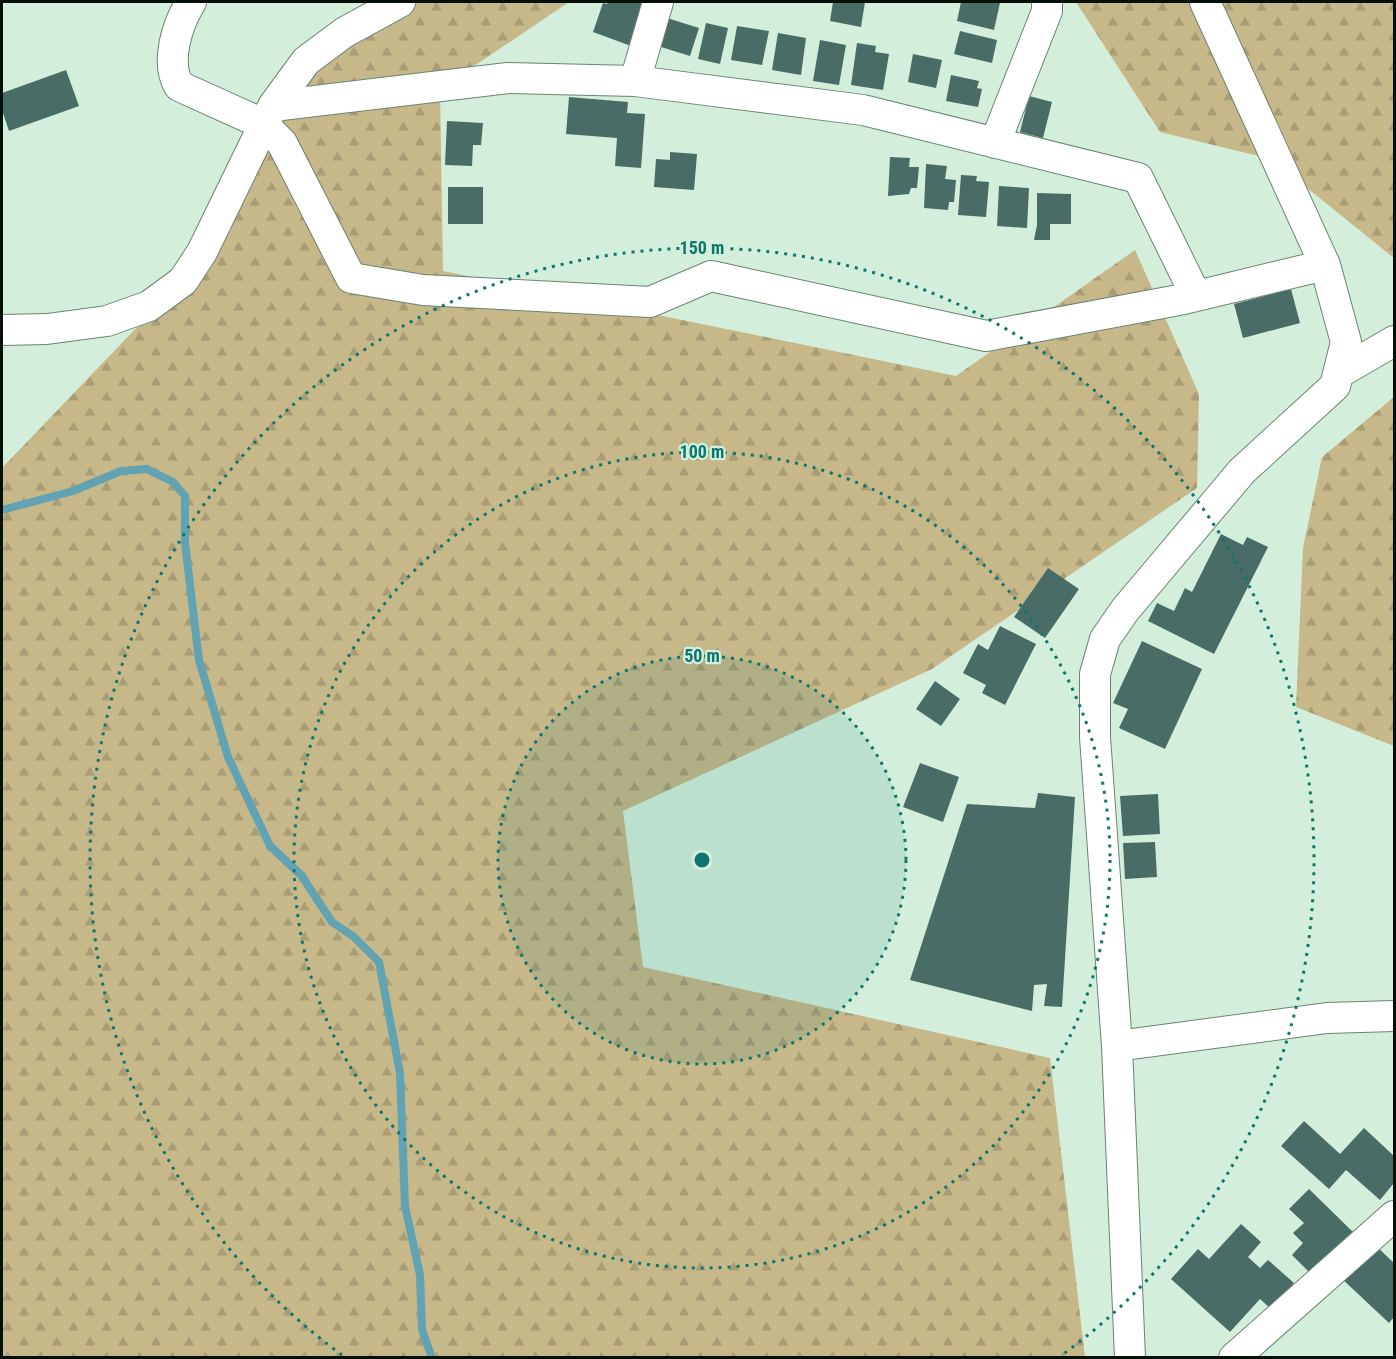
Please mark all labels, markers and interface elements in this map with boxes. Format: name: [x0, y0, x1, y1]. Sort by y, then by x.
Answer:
text: 150 m: [680, 237, 724, 258]
text: 100 m: [680, 441, 724, 462]
text: 50 m: [684, 645, 720, 666]
centre of rings: [692, 850, 712, 870]

